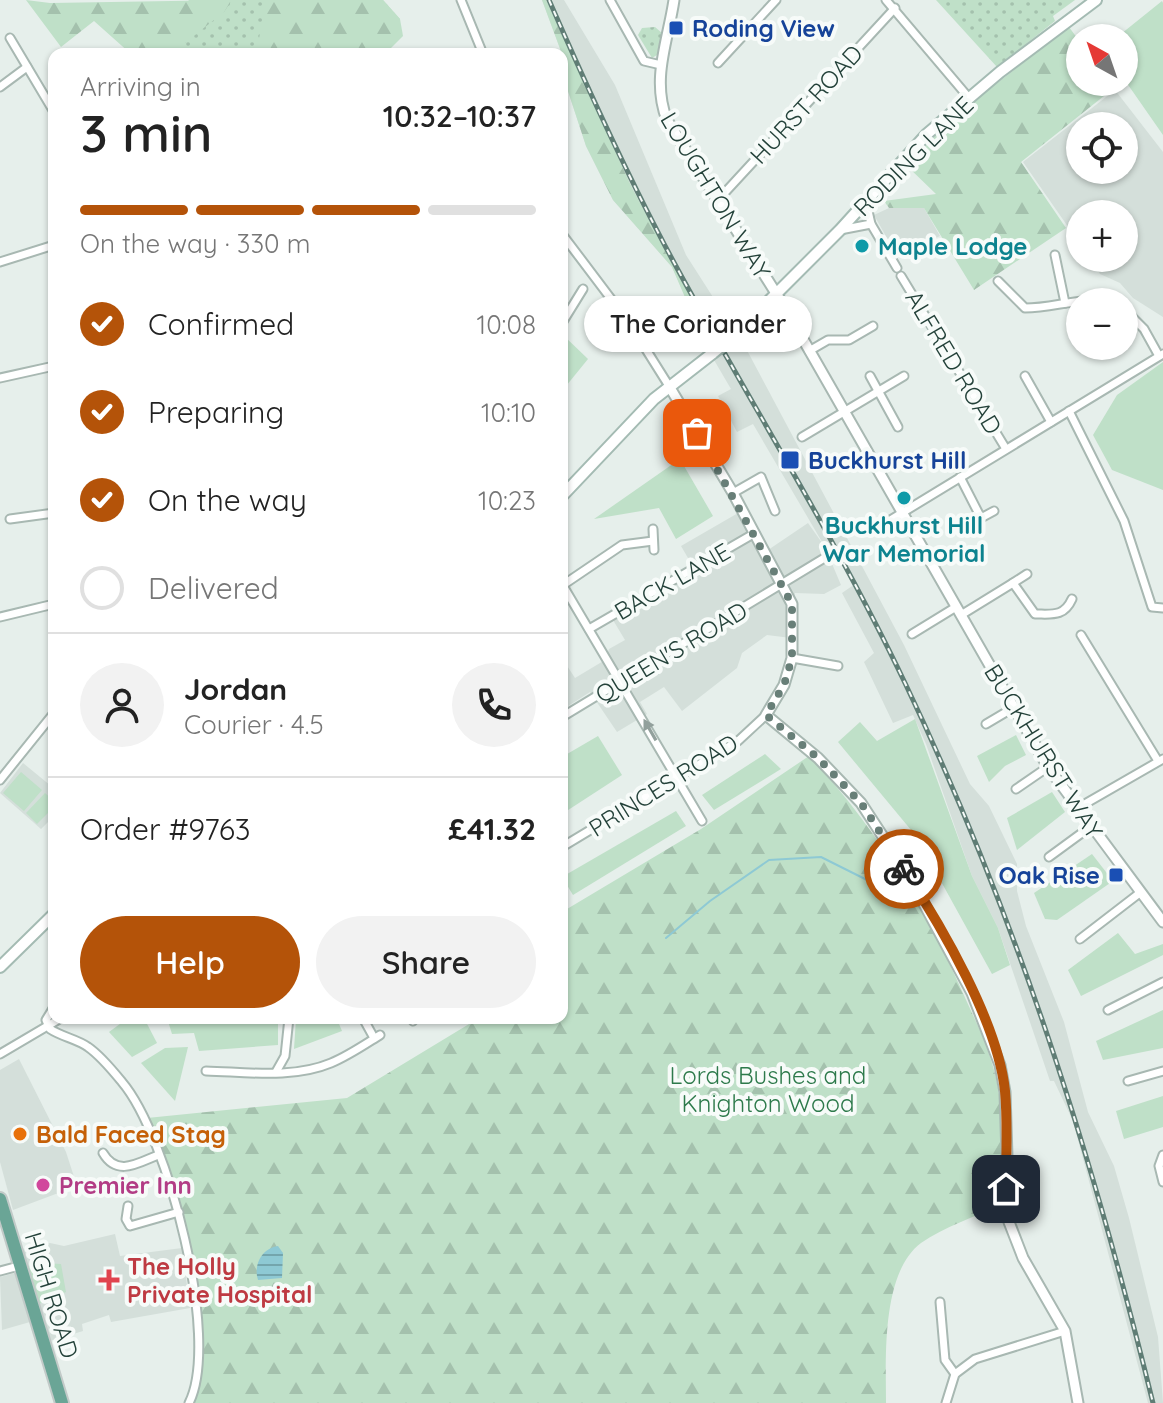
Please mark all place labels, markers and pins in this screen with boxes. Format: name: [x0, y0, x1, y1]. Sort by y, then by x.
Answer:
place label: Roding View: [692, 13, 835, 43]
marker: Roding View: [667, 19, 685, 37]
place label: Maple Lodge: [878, 231, 1027, 261]
marker: Maple Lodge: [853, 237, 871, 255]
callout: The Coriander: [583, 297, 811, 353]
pin: [663, 399, 731, 467]
place label: Buckhurst Hill: [808, 445, 966, 475]
marker: Buckhurst Hill: [779, 449, 801, 471]
marker: Buckhurst Hill War Memorial: [895, 489, 913, 507]
place label: Buckhurst Hill War Memorial: [822, 510, 986, 568]
place label: Oak Rise: [998, 860, 1100, 890]
marker: Oak Rise: [1107, 866, 1125, 884]
place label: Bald Faced Stag: [36, 1119, 226, 1149]
marker: Bald Faced Stag: [11, 1125, 29, 1143]
pin: [972, 1155, 1040, 1223]
place label: Premier Inn: [59, 1170, 192, 1200]
marker: Premier Inn: [34, 1176, 52, 1194]
place label: The Holly Private Hospital: [127, 1251, 313, 1309]
marker: The Holly Private Hospital: [98, 1269, 120, 1291]

